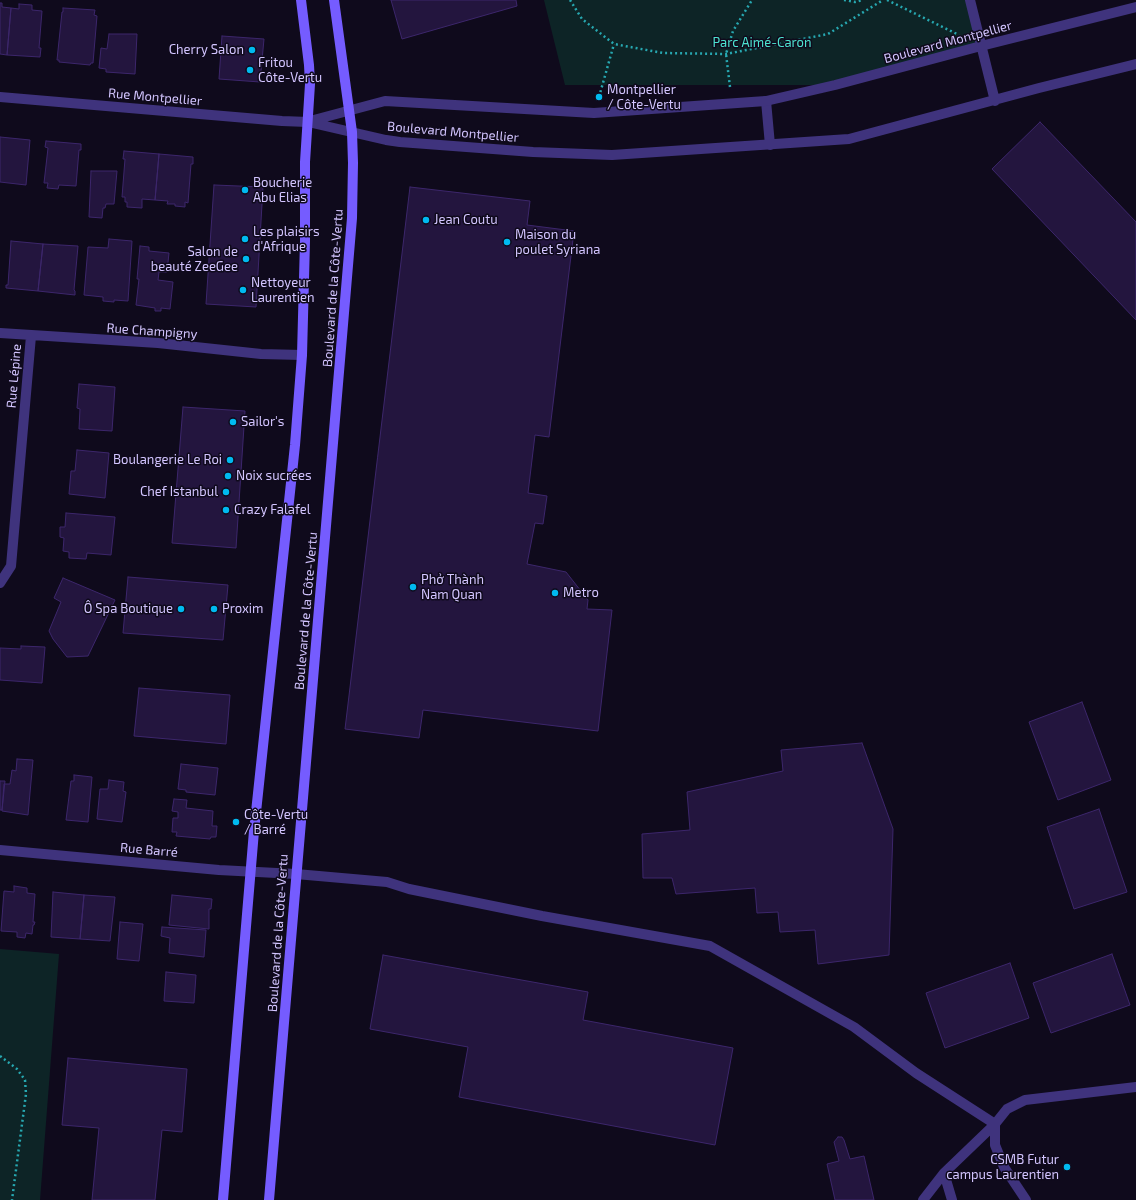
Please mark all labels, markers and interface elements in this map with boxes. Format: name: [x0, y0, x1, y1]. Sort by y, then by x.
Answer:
street label: Boulevard Montpellier: [882, 17, 1014, 67]
park label: Parc Aimé-Caron: [712, 35, 812, 51]
place label: Cherry Salon: [169, 42, 244, 58]
marker: Cherry Salon: [247, 45, 257, 55]
place label: Fritou Côte-Vertu: [258, 55, 322, 86]
marker: Fritou Côte-Vertu: [245, 65, 255, 75]
place label: Montpellier / Côte-Vertu: [607, 82, 681, 113]
street label: Rue Montpellier: [107, 85, 203, 109]
marker: Montpellier / Côte-Vertu: [594, 92, 604, 102]
street label: Boulevard Montpellier: [387, 118, 519, 146]
place label: Boucherie Abu Elias: [253, 175, 312, 206]
marker: Boucherie Abu Elias: [240, 185, 250, 195]
street label: Boulevard de la Côte-Vertu: [320, 208, 346, 368]
place label: Jean Coutu: [434, 212, 498, 228]
marker: Jean Coutu: [421, 215, 431, 225]
place label: Les plaisirs d'Afrique: [253, 224, 320, 255]
place label: Maison du poulet Syriana: [515, 227, 600, 258]
marker: Les plaisirs d'Afrique: [240, 234, 250, 244]
marker: Maison du poulet Syriana: [502, 237, 512, 247]
place label: Salon de beauté ZeeGee: [151, 244, 238, 275]
marker: Salon de beauté ZeeGee: [241, 254, 251, 264]
place label: Nettoyeur Laurentien: [251, 275, 315, 306]
marker: Nettoyeur Laurentien: [238, 285, 248, 295]
street label: Rue Champigny: [106, 320, 198, 342]
street label: Rue Lépine: [3, 343, 25, 409]
place label: Sailor's: [241, 414, 284, 430]
marker: Sailor's: [228, 417, 238, 427]
place label: Boulangerie Le Roi: [113, 452, 222, 468]
marker: Boulangerie Le Roi: [225, 455, 235, 465]
place label: Noix sucrées: [236, 468, 312, 484]
marker: Noix sucrées: [223, 471, 233, 481]
place label: Chef Istanbul: [140, 484, 218, 500]
marker: Chef Istanbul: [221, 487, 231, 497]
place label: Crazy Falafel: [234, 502, 311, 518]
marker: Crazy Falafel: [221, 505, 231, 515]
street label: Boulevard de la Côte-Vertu: [291, 531, 321, 691]
place label: Phở Thành Nam Quan: [421, 572, 484, 603]
marker: Phở Thành Nam Quan: [408, 582, 418, 592]
place label: Metro: [563, 585, 599, 601]
marker: Metro: [550, 588, 560, 598]
place label: Ô Spa Boutique: [84, 601, 173, 617]
place label: Proxim: [222, 601, 263, 617]
marker: Ô Spa Boutique: [176, 604, 186, 614]
marker: Proxim: [209, 604, 219, 614]
place label: Côte-Vertu / Barré: [244, 807, 308, 838]
marker: Côte-Vertu / Barré: [231, 817, 241, 827]
street label: Rue Barré: [120, 840, 178, 860]
street label: Boulevard de la Côte-Vertu: [265, 853, 291, 1013]
place label: CSMB Futur campus Laurentien: [946, 1152, 1059, 1183]
marker: CSMB Futur campus Laurentien: [1062, 1162, 1072, 1172]

